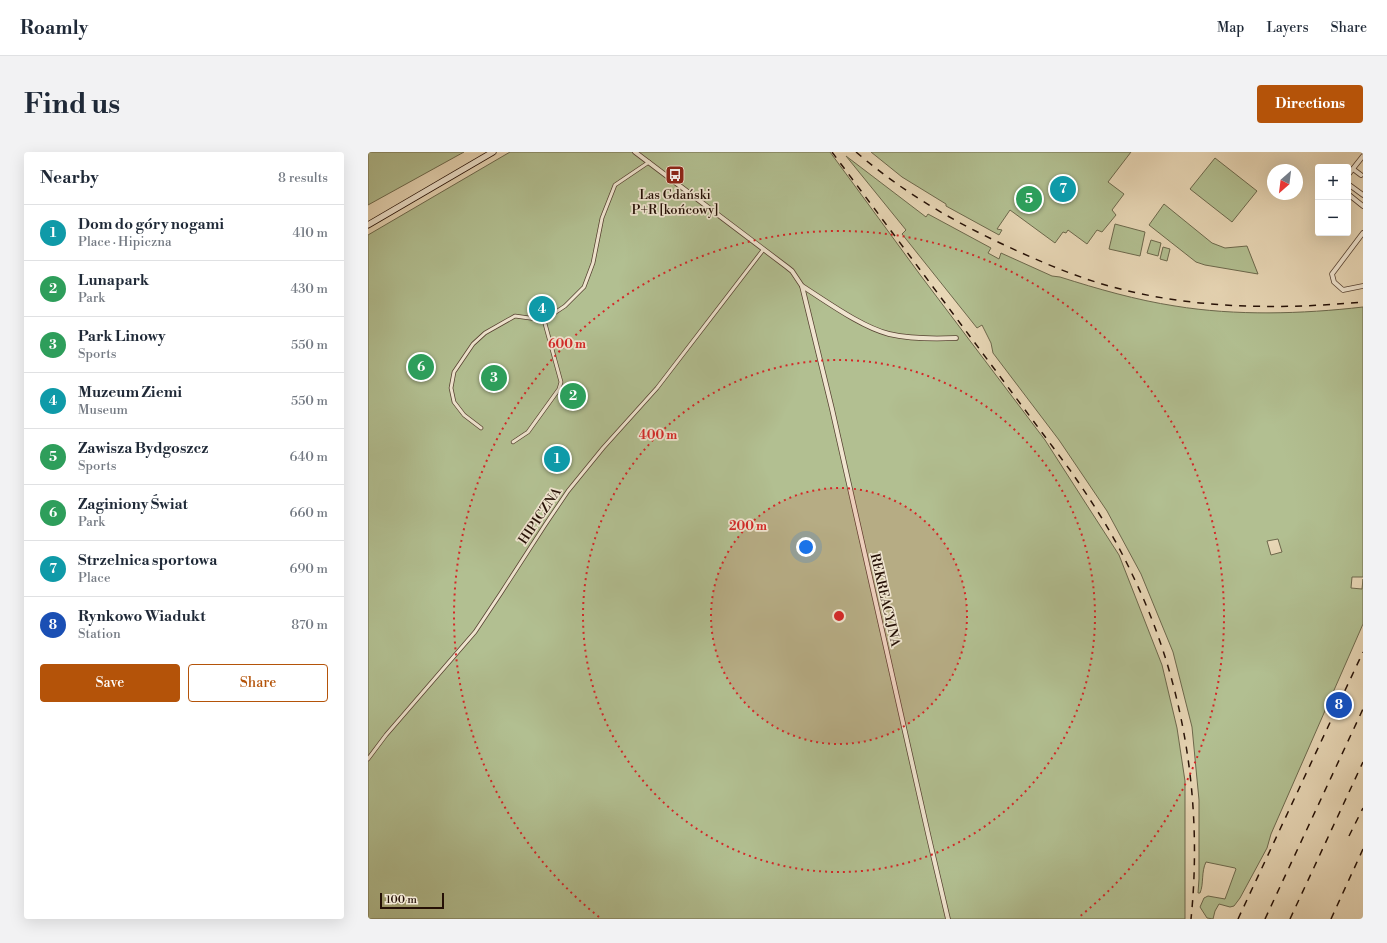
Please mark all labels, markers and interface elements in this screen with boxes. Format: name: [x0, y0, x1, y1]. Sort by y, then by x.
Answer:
text: Roamly: [20, 16, 88, 40]
text: Map: [1217, 19, 1244, 37]
text: Layers: [1266, 19, 1309, 37]
text: Share: [1331, 19, 1367, 37]
button: Directions: [1257, 85, 1363, 123]
text: Find us: [24, 87, 120, 122]
bus stop icon: Las Gdański P+R [końcowy]: [664, 164, 686, 186]
north arrow: [1267, 164, 1303, 200]
map controls: [1315, 164, 1351, 236]
button: +: [1315, 164, 1351, 200]
text: Nearby: [40, 167, 99, 189]
text: 8 results: [278, 170, 328, 186]
pin: 7: [1050, 174, 1076, 204]
pin: 5: [1016, 184, 1042, 214]
place label: Las Gdański P+R [końcowy]: [632, 187, 718, 218]
button: −: [1315, 200, 1351, 236]
text: Dom do góry nogami: [78, 215, 224, 234]
text: 1: [50, 225, 56, 241]
text: 410 m: [292, 225, 328, 241]
text: Place · Hipiczna: [78, 234, 172, 250]
text: Lunapark: [78, 271, 149, 290]
text: 2: [49, 281, 57, 297]
text: 430 m: [290, 281, 328, 297]
text: Park: [78, 290, 105, 306]
pin: 4: [529, 294, 555, 324]
text: Park Linowy: [78, 327, 166, 346]
text: 3: [49, 337, 57, 353]
text: 550 m: [291, 337, 328, 353]
text: 600 m: [548, 337, 586, 352]
text: Sports: [78, 346, 117, 362]
pin: 6: [408, 352, 434, 382]
pin: 3: [481, 363, 507, 393]
pin: 2: [560, 381, 586, 411]
text: Muzeum Ziemi: [78, 383, 182, 402]
text: 4: [49, 393, 57, 409]
text: 550 m: [291, 393, 328, 409]
text: Museum: [78, 402, 128, 418]
text: 400 m: [639, 428, 677, 443]
text: Zawisza Bydgoszcz: [78, 439, 208, 458]
pin: 1: [544, 444, 570, 474]
text: 5: [49, 449, 57, 465]
text: 640 m: [289, 449, 328, 465]
text: Sports: [78, 458, 117, 474]
street label: HIPICZNA: [515, 484, 565, 547]
text: Zaginiony Świat: [78, 495, 188, 514]
text: 6: [49, 505, 57, 521]
text: 660 m: [290, 505, 328, 521]
text: Park: [78, 514, 105, 530]
text: 200 m: [729, 519, 767, 534]
your location: [796, 537, 816, 557]
text: Strzelnica sportowa: [78, 551, 217, 570]
street label: REKREACYJNA: [866, 552, 904, 649]
text: 7: [49, 561, 57, 577]
text: 690 m: [290, 561, 328, 577]
text: Place: [78, 570, 110, 586]
text: Rynkowo Wiadukt: [78, 607, 205, 626]
centre of rings: [832, 609, 846, 623]
text: 8: [49, 617, 57, 633]
text: 870 m: [291, 617, 328, 633]
text: Station: [78, 626, 121, 642]
button: Save: [40, 664, 180, 702]
button: Share: [188, 664, 328, 702]
pin: 8: [1326, 690, 1352, 720]
scale bar: [380, 891, 444, 910]
text: 100 m: [386, 893, 417, 907]

